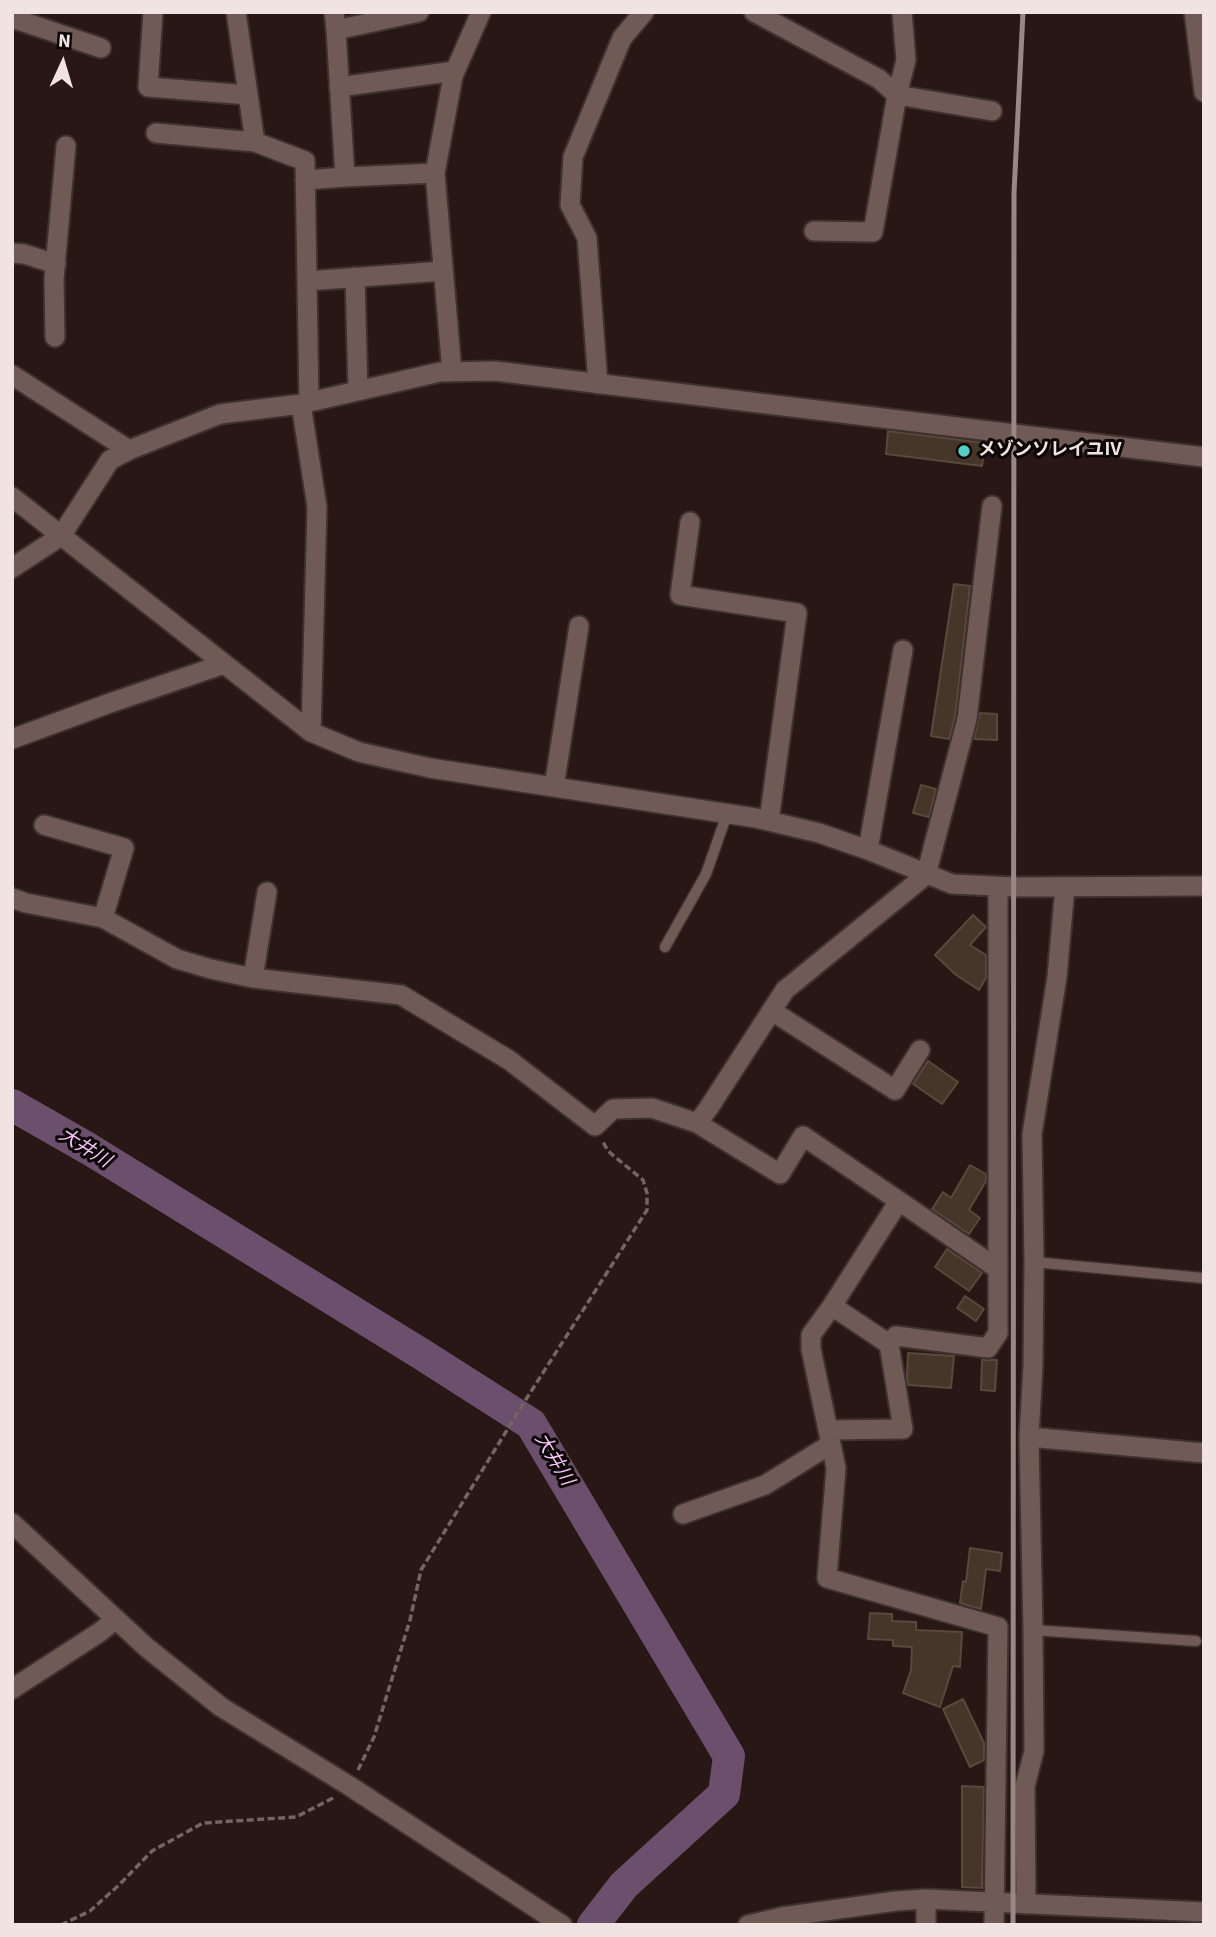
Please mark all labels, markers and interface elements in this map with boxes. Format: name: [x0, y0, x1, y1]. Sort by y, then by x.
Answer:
north arrow: [28, 28, 98, 98]
text: N: [57, 28, 72, 55]
place label: メゾンソレイユⅣ: [978, 440, 1122, 462]
marker: メゾンソレイユⅣ: [956, 443, 972, 459]
water label: 大井川: [54, 1124, 114, 1174]
water label: 大井川: [529, 1430, 577, 1490]

